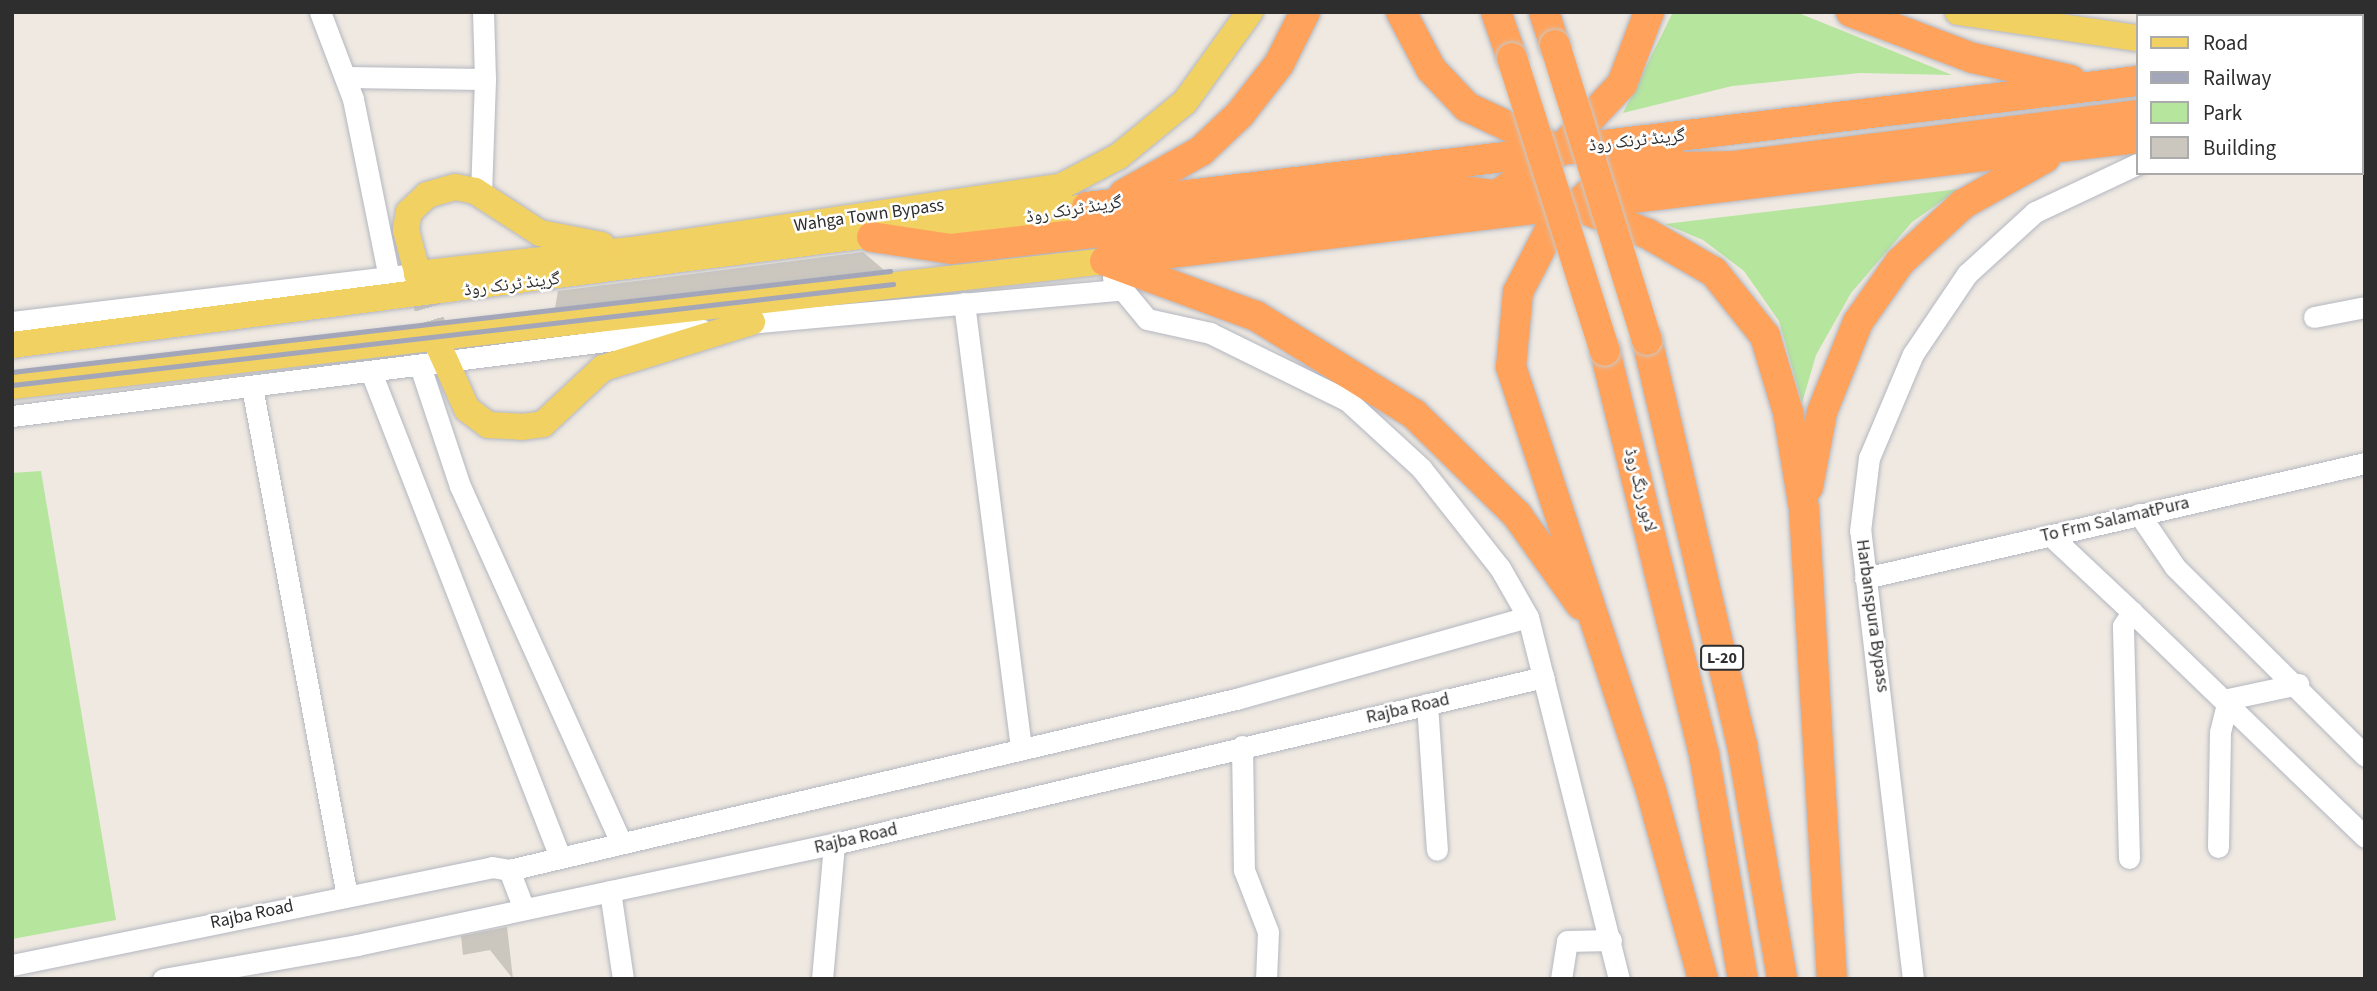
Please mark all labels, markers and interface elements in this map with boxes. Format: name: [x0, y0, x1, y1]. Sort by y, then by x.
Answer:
legend: [2136, 14, 2363, 175]
text: Road: [2203, 28, 2248, 58]
text: Railway: [2203, 63, 2271, 93]
text: Park: [2203, 98, 2242, 128]
street label: گرینڈ ٹرنک روڈ: [1588, 125, 1686, 157]
text: Building: [2203, 133, 2276, 163]
street label: گرینڈ ٹرنک روڈ: [1024, 192, 1124, 228]
street label: Wahga Town Bypass: [793, 195, 945, 237]
street label: گرینڈ ٹرنک روڈ: [462, 268, 562, 302]
street label: لاہور رنگ روڈ: [1619, 446, 1661, 534]
street label: To Frm SalamatPura: [2038, 492, 2192, 548]
street label: Harbanspura Bypass: [1851, 538, 1893, 694]
road number: L-20: [1699, 646, 1745, 670]
street label: Rajba Road: [1364, 689, 1452, 729]
street label: Rajba Road: [812, 819, 900, 859]
street label: Rajba Road: [208, 896, 296, 934]

